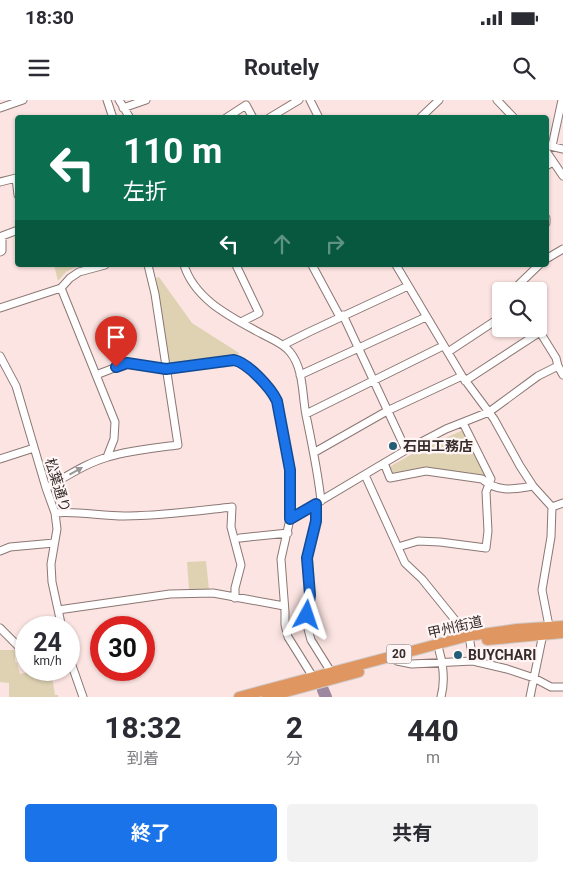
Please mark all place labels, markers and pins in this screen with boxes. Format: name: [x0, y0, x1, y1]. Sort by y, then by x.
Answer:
pin: [95, 316, 137, 367]
place label: 石田工務店: [403, 438, 473, 454]
marker: 石田工務店: [387, 440, 399, 452]
place label: BUYCHARI: [468, 647, 536, 663]
marker: BUYCHARI: [452, 649, 464, 661]

